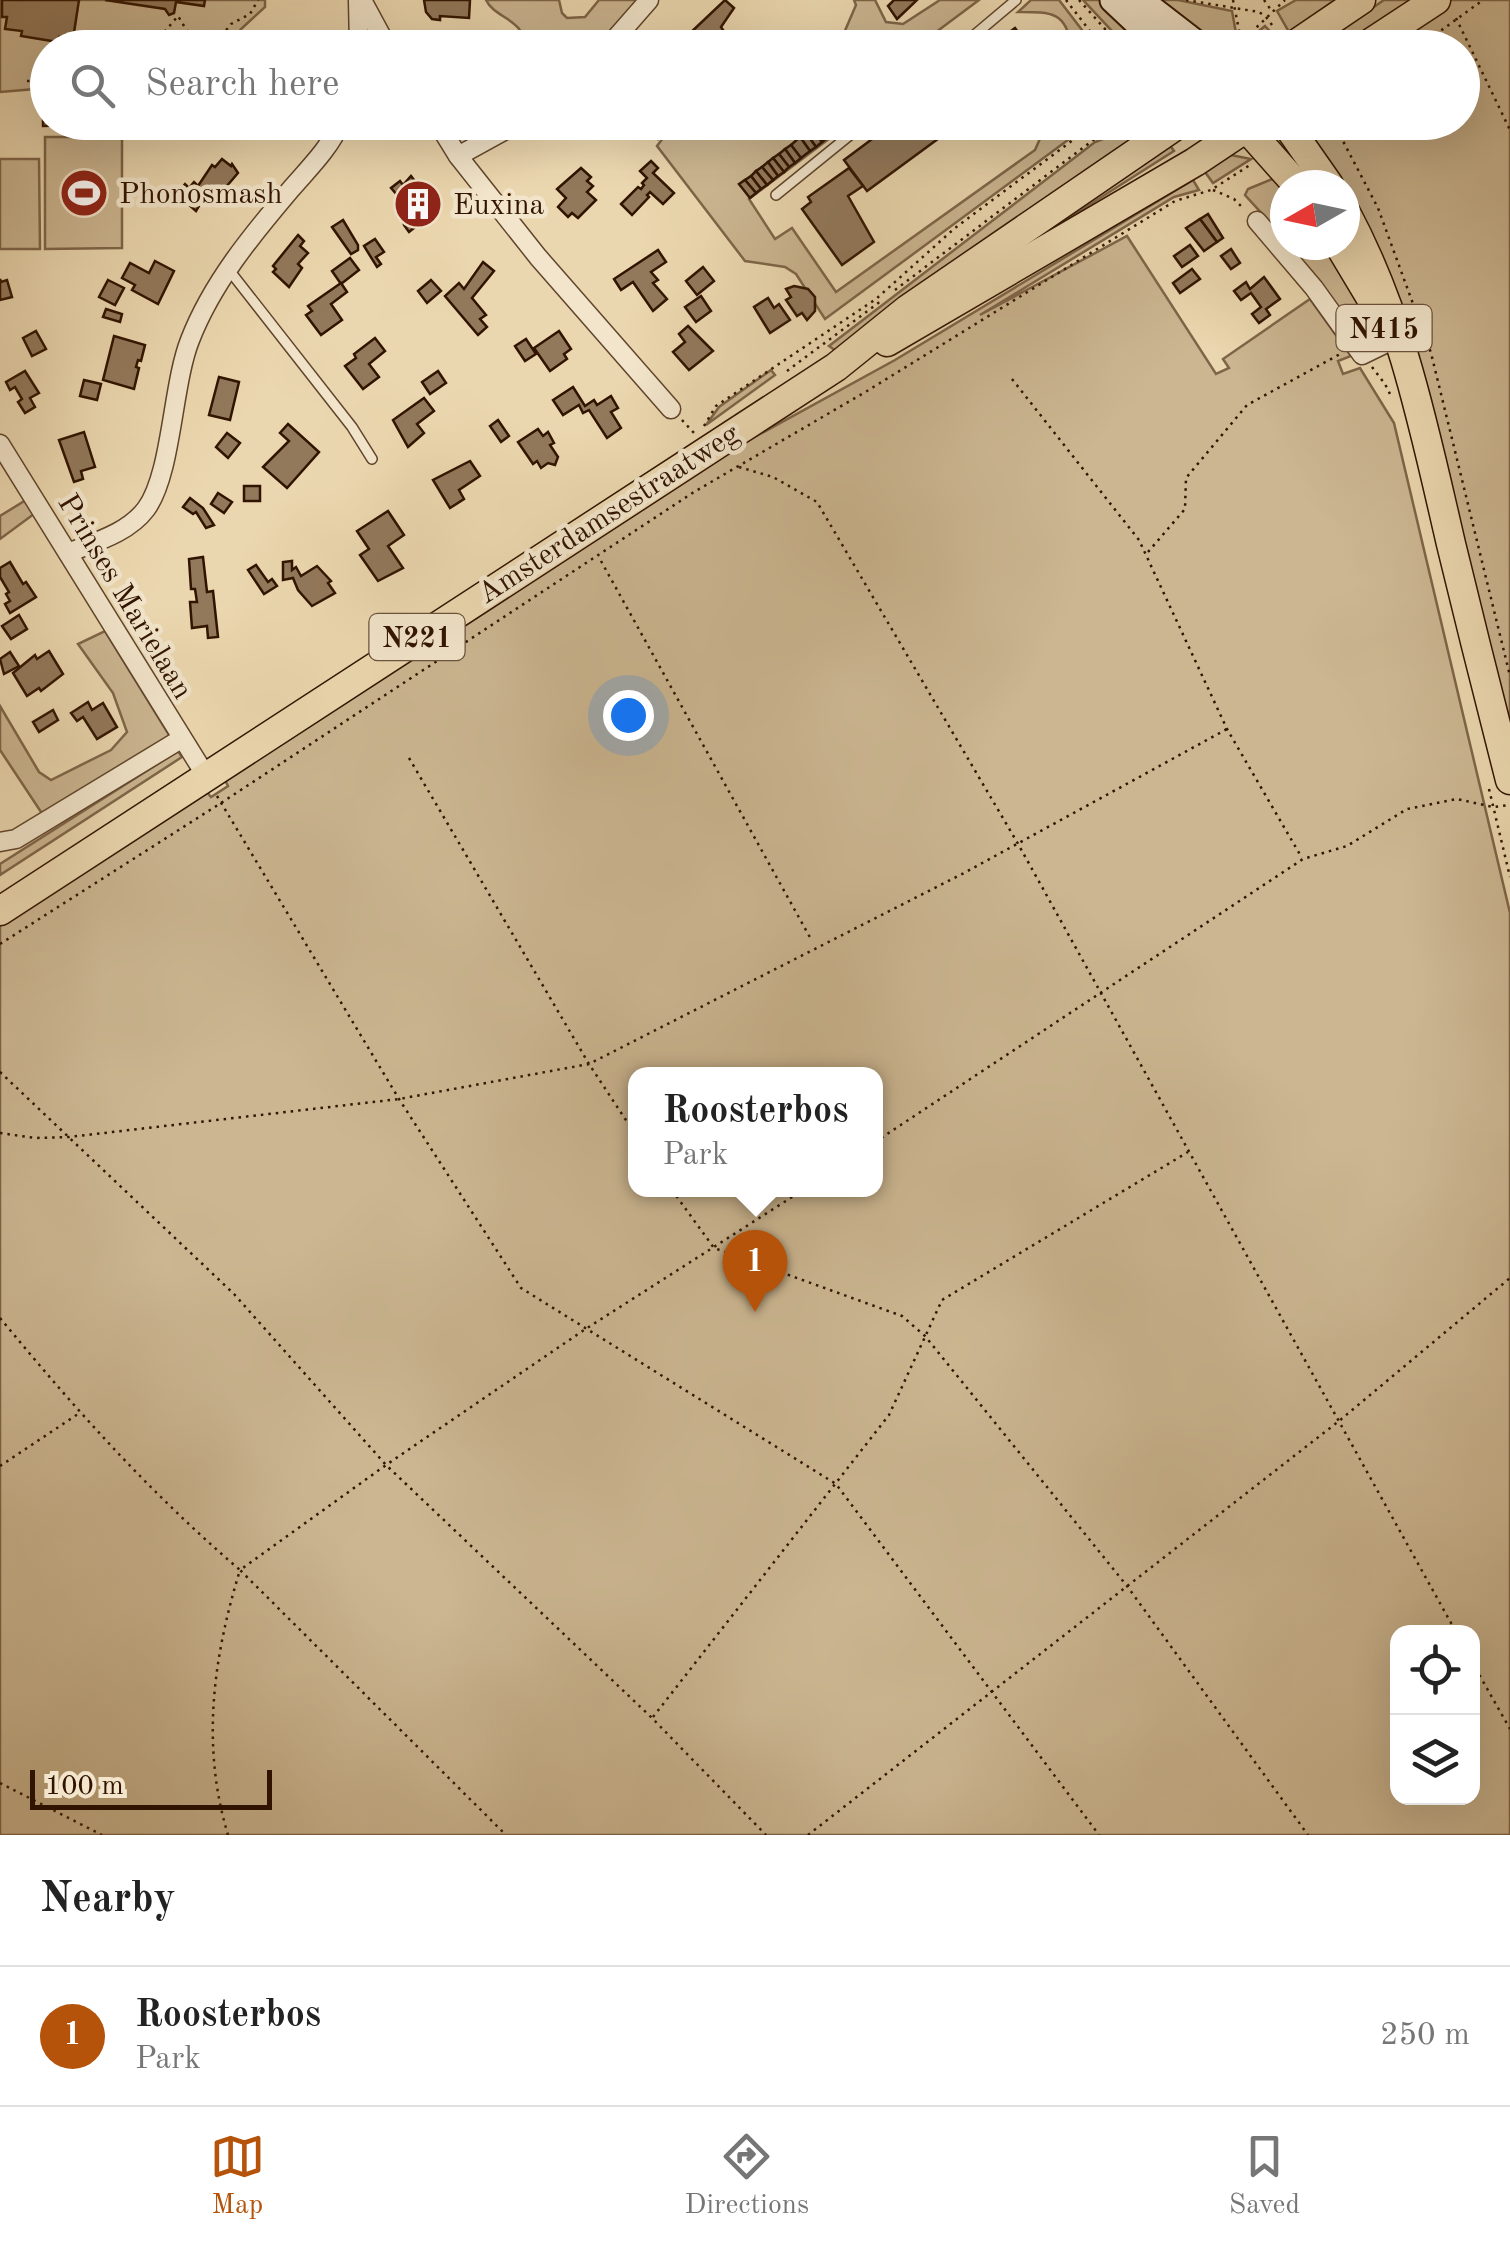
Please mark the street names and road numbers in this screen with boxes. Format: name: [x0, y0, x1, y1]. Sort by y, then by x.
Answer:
road number: N415: [1336, 305, 1432, 351]
street label: Amsterdamsestraatweg: [473, 419, 745, 610]
street label: Prinses Marielaan: [51, 489, 197, 705]
road number: N221: [370, 614, 464, 660]

